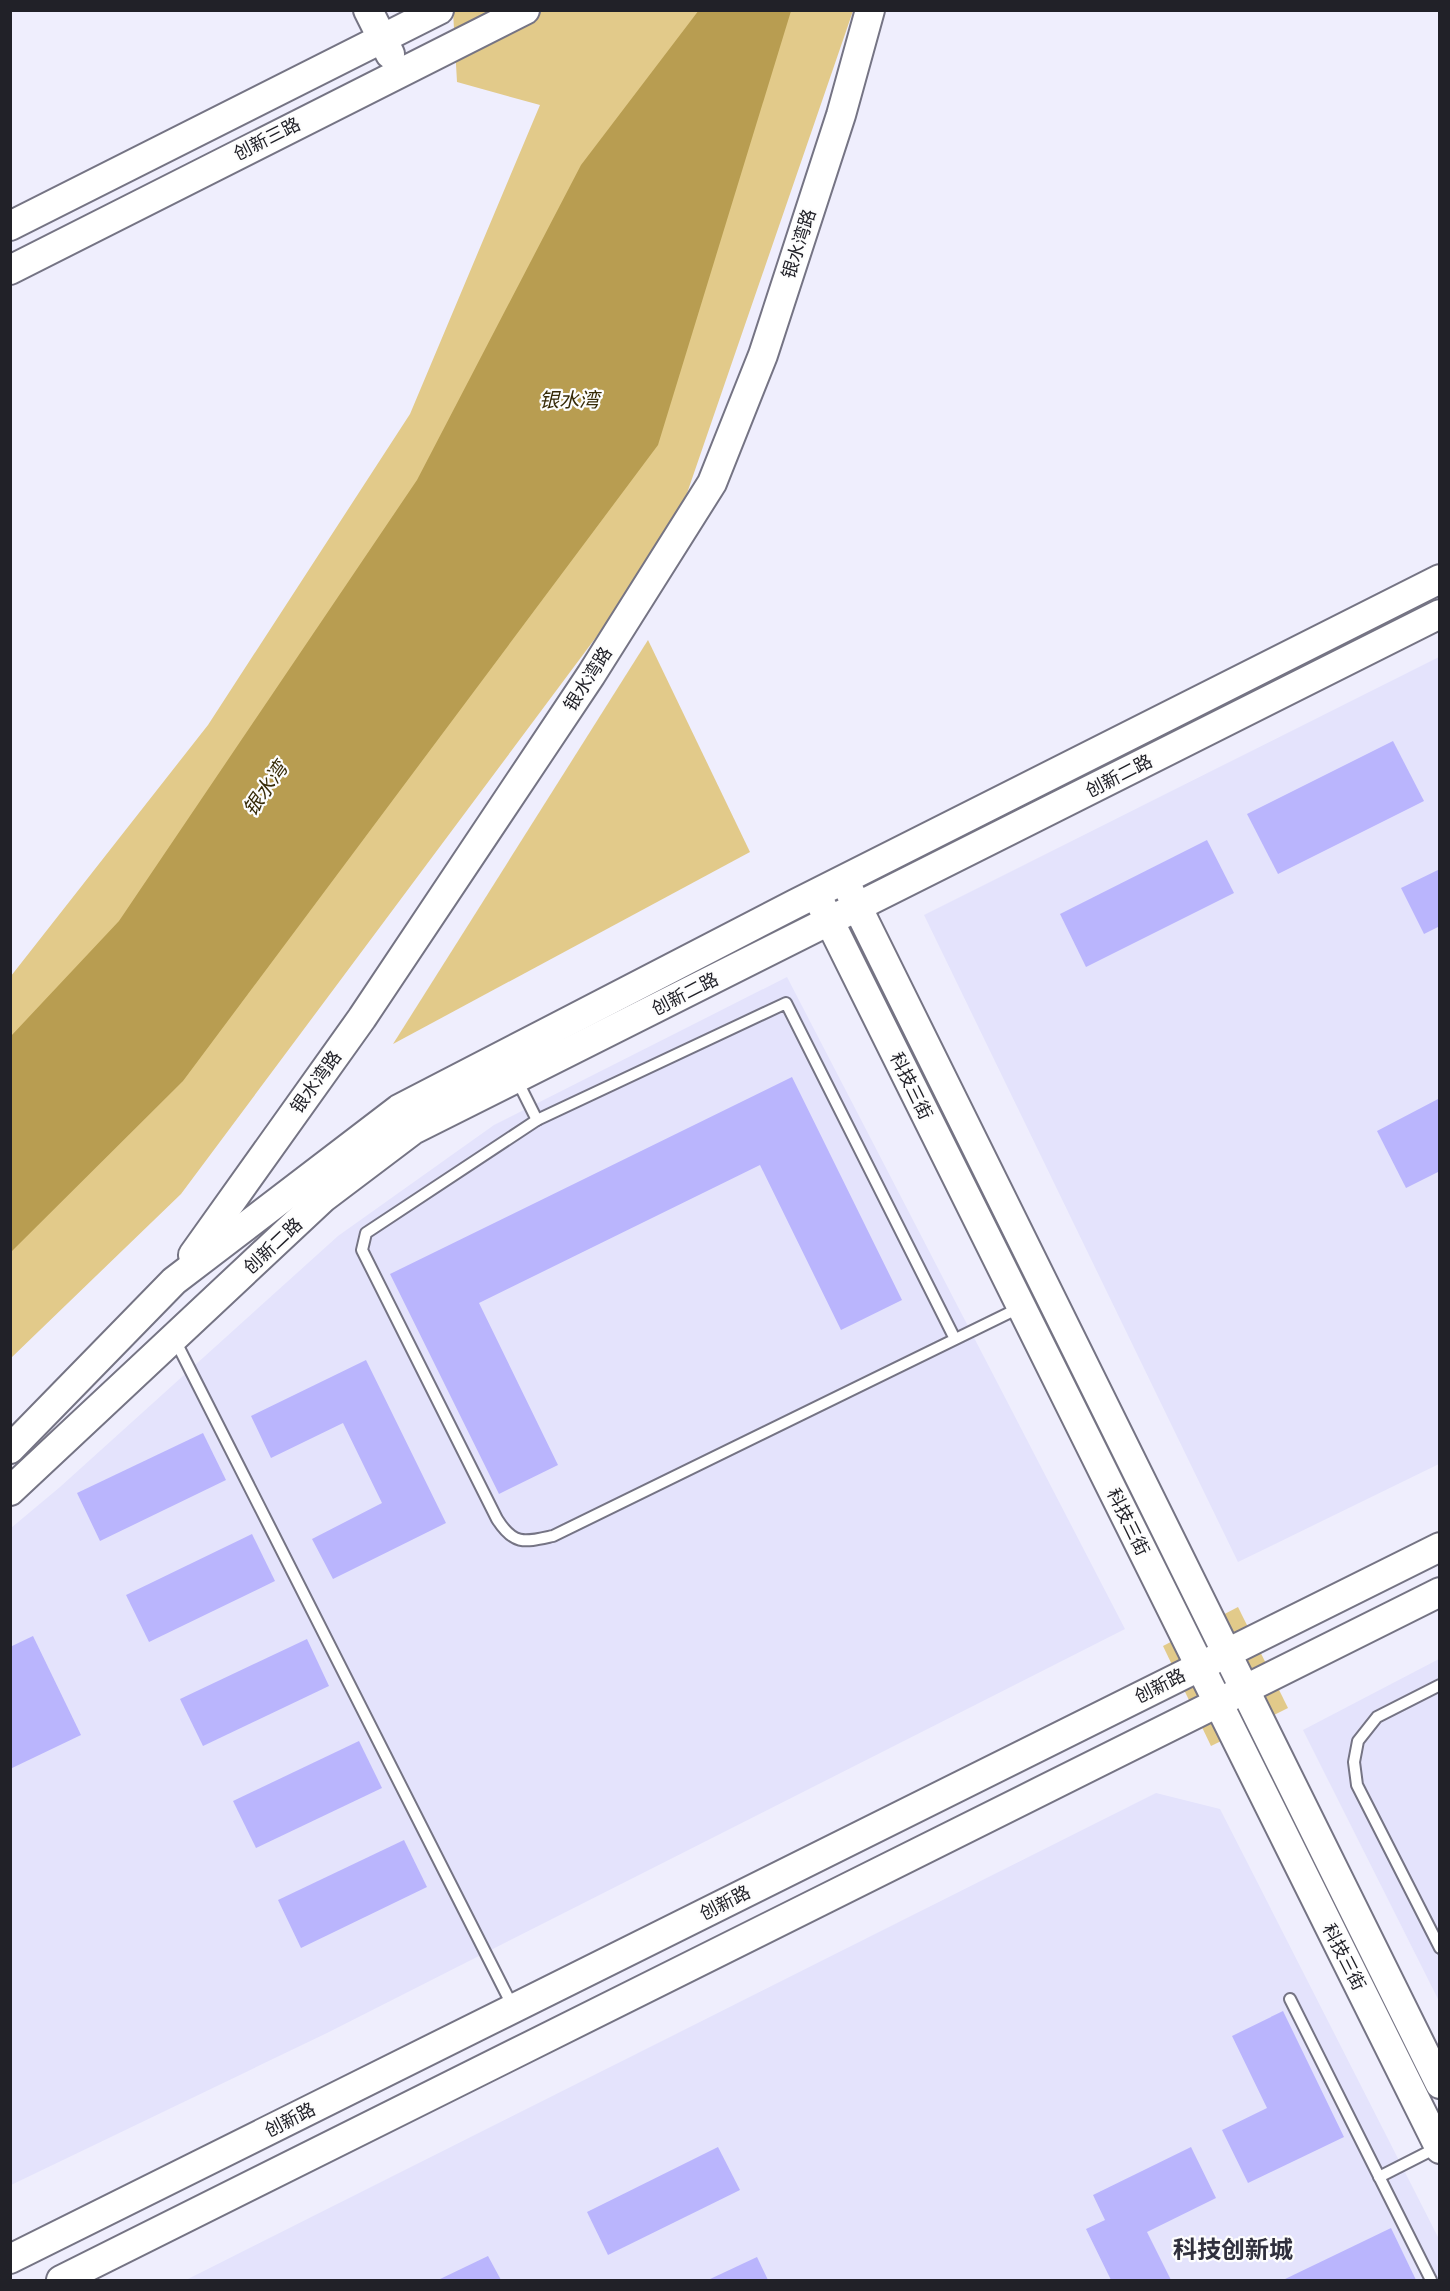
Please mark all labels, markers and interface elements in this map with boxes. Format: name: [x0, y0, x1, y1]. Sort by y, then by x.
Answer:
street label: 创新三路: [230, 113, 304, 165]
street label: 银水湾路: [777, 206, 821, 282]
water label: 银水湾: [539, 388, 602, 412]
street label: 银水湾路: [559, 643, 617, 715]
street label: 创新二路: [1082, 750, 1156, 802]
water label: 银水湾: [238, 755, 294, 820]
street label: 创新二路: [648, 968, 722, 1020]
street label: 银水湾路: [286, 1046, 346, 1118]
street label: 科技三街: [885, 1049, 937, 1123]
street label: 创新二路: [239, 1213, 307, 1279]
street label: 科技三街: [1102, 1485, 1154, 1559]
street label: 创新路: [1131, 1664, 1189, 1708]
street label: 创新路: [696, 1881, 754, 1925]
street label: 科技三街: [1318, 1920, 1370, 1994]
street label: 创新路: [261, 2098, 319, 2142]
district label: 科技创新城: [1173, 2236, 1293, 2264]

